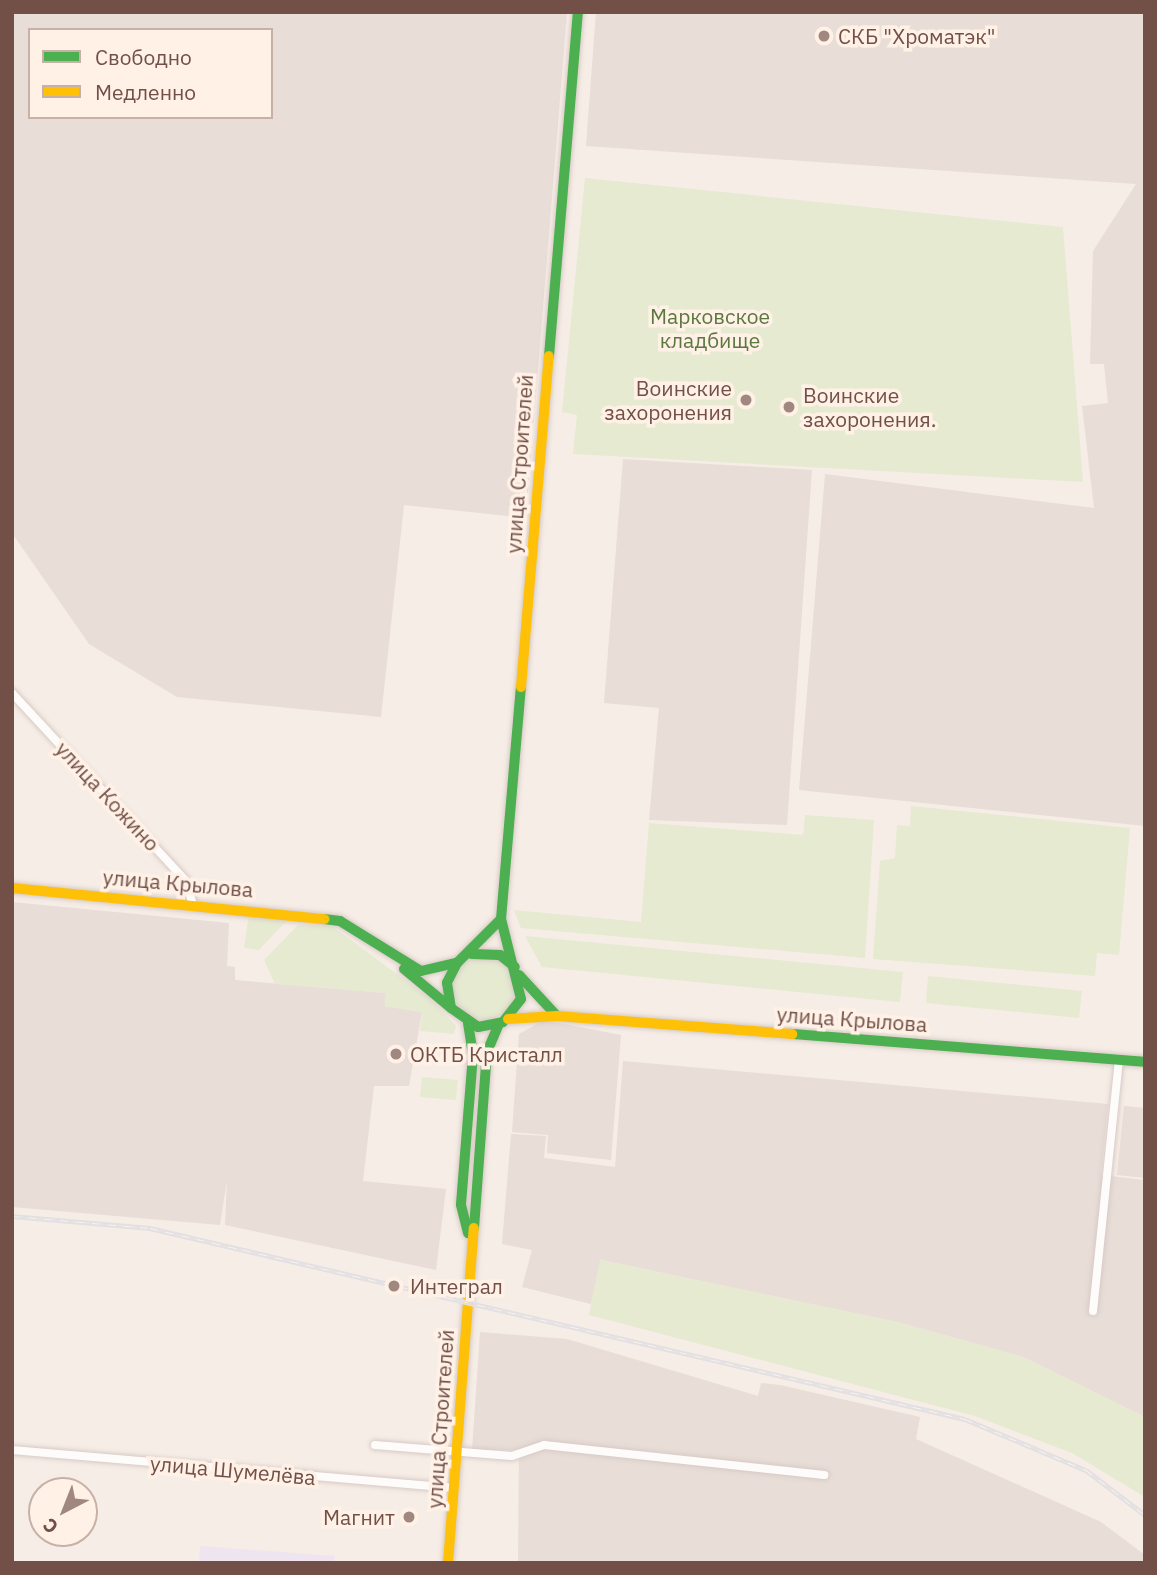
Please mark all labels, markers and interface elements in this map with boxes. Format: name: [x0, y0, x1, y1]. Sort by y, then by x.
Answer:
place label: СКБ "Хроматэк": [838, 23, 995, 49]
legend: [28, 28, 273, 119]
marker: СКБ "Хроматэк": [816, 28, 832, 44]
text: Свободно: [95, 43, 192, 71]
text: Медленно: [95, 78, 196, 106]
park label: Марковское кладбище: [650, 303, 770, 353]
street label: улица Строителей: [500, 374, 538, 554]
place label: Воинские захоронения: [604, 375, 732, 425]
place label: Воинские захоронения.: [803, 382, 936, 432]
marker: Воинские захоронения: [738, 392, 754, 408]
marker: Воинские захоронения.: [781, 399, 797, 415]
street label: улица Кожино: [51, 736, 165, 856]
street label: улица Крылова: [102, 864, 254, 902]
street label: улица Крылова: [776, 1001, 928, 1037]
place label: ОКТБ Кристалл: [410, 1041, 563, 1067]
marker: ОКТБ Кристалл: [388, 1046, 404, 1062]
place label: Интеграл: [410, 1273, 503, 1299]
marker: Интеграл: [384, 1276, 404, 1296]
street label: улица Строителей: [421, 1329, 459, 1509]
street label: улица Шумелёва: [149, 1450, 317, 1490]
north arrow: [28, 1477, 98, 1547]
place label: Магнит: [323, 1504, 395, 1530]
marker: Магнит: [401, 1509, 417, 1525]
text: С: [38, 1513, 63, 1539]

